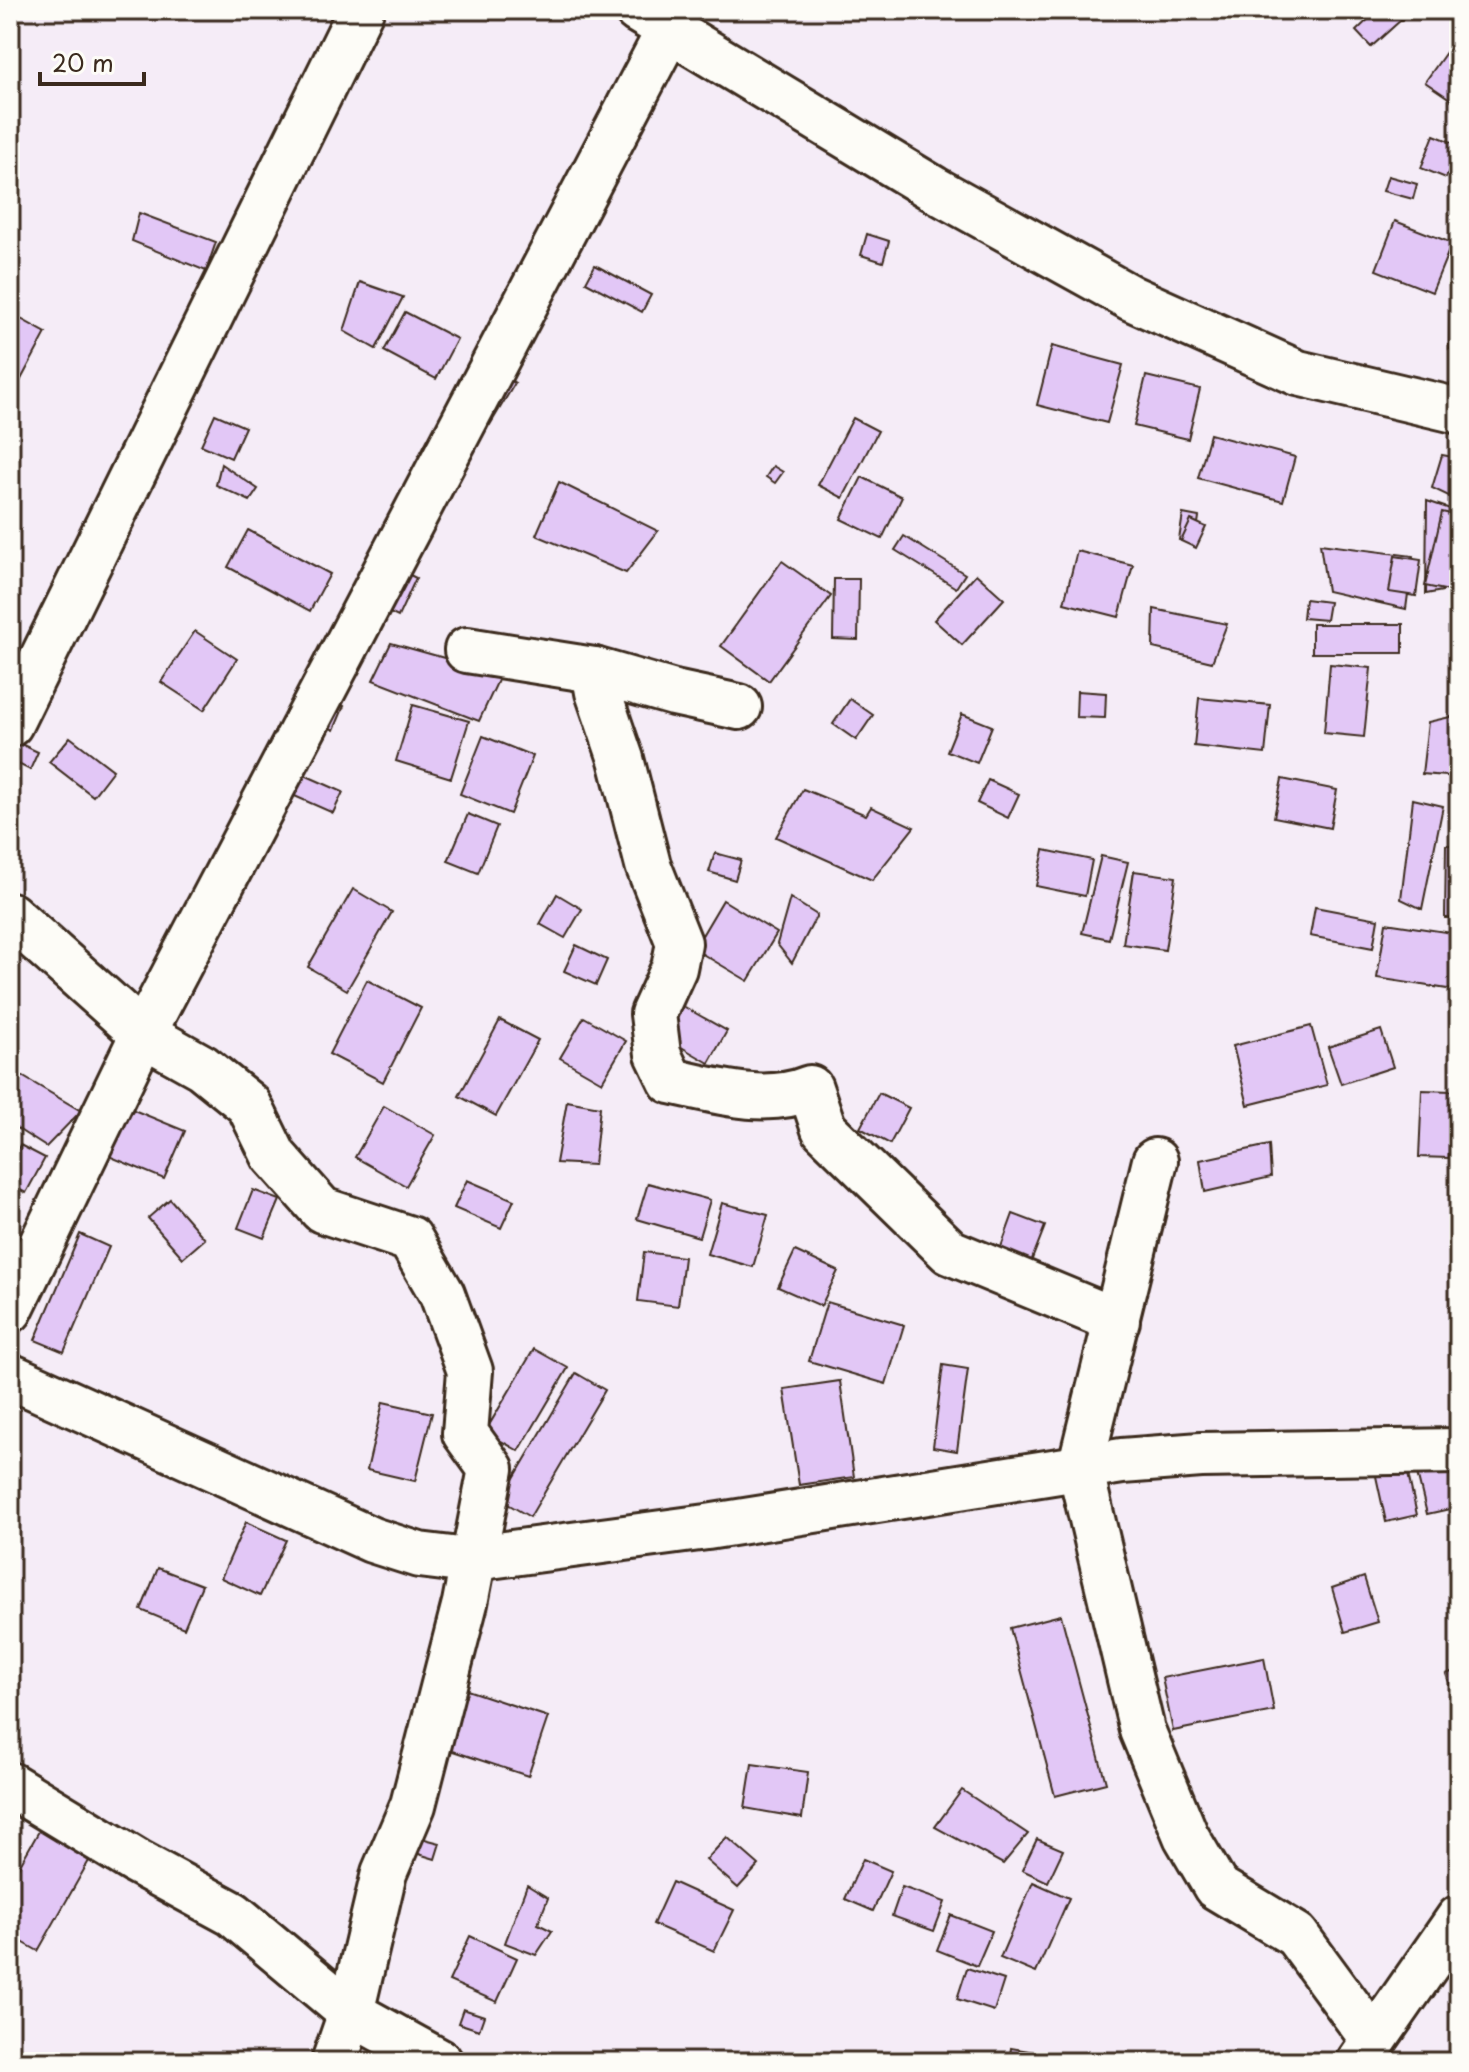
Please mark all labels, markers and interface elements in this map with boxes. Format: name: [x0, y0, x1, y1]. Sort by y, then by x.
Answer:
scale bar: [40, 36, 144, 86]
text: 20 m: [52, 44, 114, 80]

